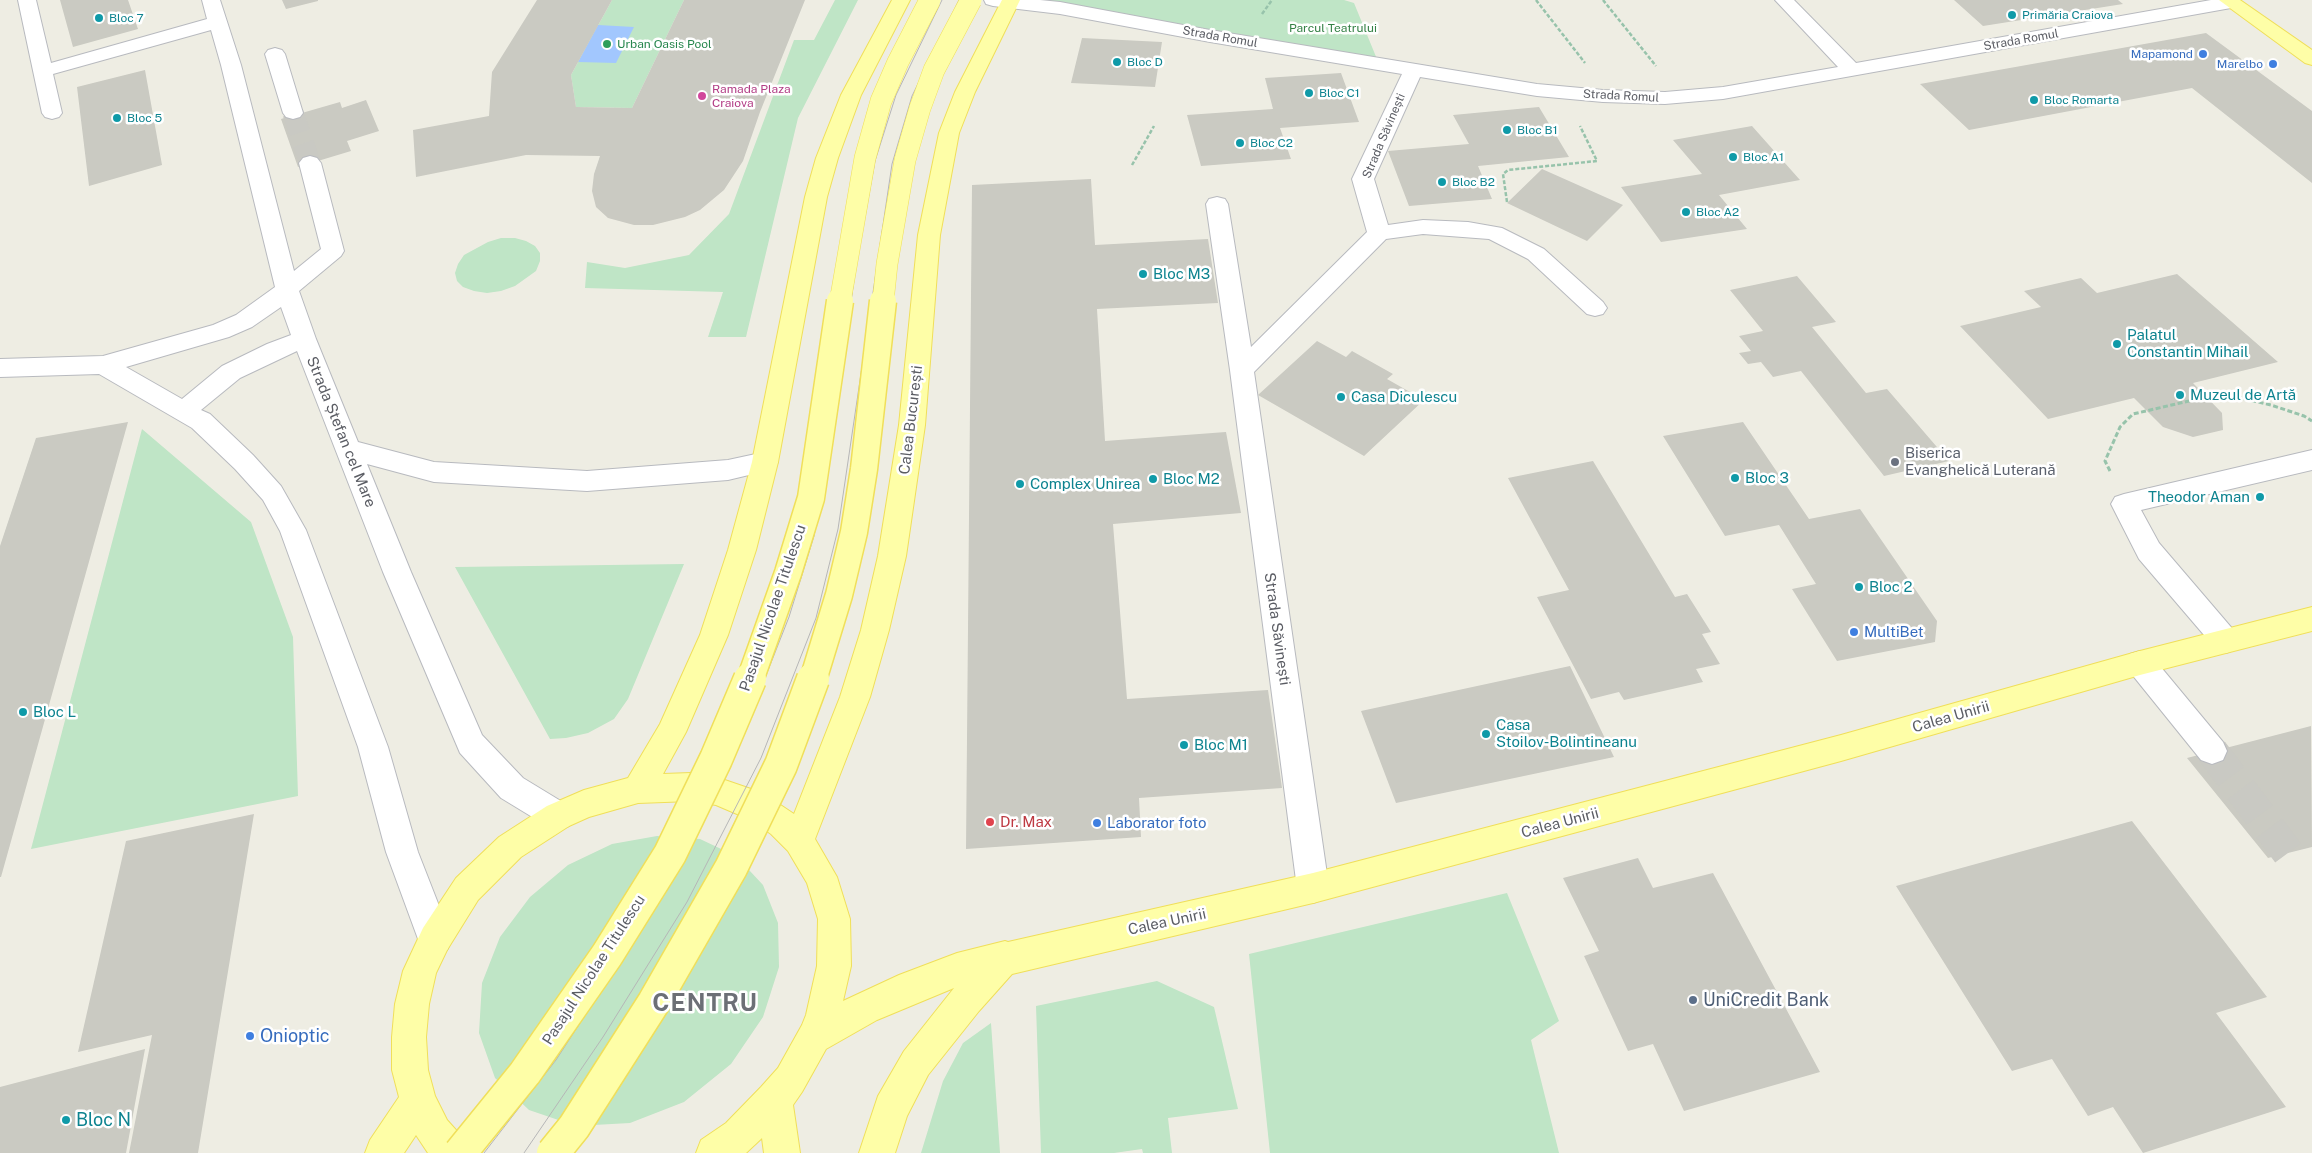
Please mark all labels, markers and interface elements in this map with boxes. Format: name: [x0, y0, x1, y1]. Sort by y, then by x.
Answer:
place label: Primăria Craiova: [2022, 8, 2113, 22]
marker: Primăria Craiova: [2006, 9, 2018, 21]
place label: Bloc 7: [109, 11, 144, 25]
marker: Bloc 7: [93, 12, 105, 24]
park label: Parcul Teatrului: [1289, 21, 1377, 35]
street label: Strada Romul: [1181, 23, 1259, 51]
street label: Strada Romul: [1982, 26, 2060, 54]
place label: Urban Oasis Pool: [617, 37, 712, 51]
marker: Urban Oasis Pool: [601, 38, 613, 50]
place label: Mapamond: [2131, 47, 2193, 61]
marker: Mapamond: [2197, 48, 2209, 60]
place label: Bloc D: [1127, 55, 1163, 69]
marker: Bloc D: [1111, 56, 1123, 68]
place label: Marelbo: [2217, 57, 2263, 71]
marker: Marelbo: [2267, 58, 2279, 70]
place label: Ramada Plaza Craiova: [712, 82, 791, 110]
place label: Bloc C1: [1319, 86, 1360, 100]
marker: Bloc C1: [1303, 87, 1315, 99]
street label: Strada Romul: [1583, 87, 1659, 105]
marker: Ramada Plaza Craiova: [696, 90, 708, 102]
street label: Strada Săvinești: [1360, 91, 1408, 181]
place label: Bloc Romarta: [2044, 93, 2119, 107]
marker: Bloc Romarta: [2028, 94, 2040, 106]
place label: Bloc 5: [127, 111, 162, 125]
marker: Bloc 5: [111, 112, 123, 124]
place label: Bloc B1: [1517, 123, 1558, 137]
marker: Bloc B1: [1501, 124, 1513, 136]
place label: Bloc C2: [1250, 136, 1293, 150]
marker: Bloc C2: [1234, 137, 1246, 149]
place label: Bloc A1: [1743, 150, 1784, 164]
marker: Bloc A1: [1727, 151, 1739, 163]
place label: Bloc B2: [1452, 175, 1495, 189]
marker: Bloc B2: [1436, 176, 1448, 188]
place label: Bloc A2: [1696, 205, 1739, 219]
marker: Bloc A2: [1680, 206, 1692, 218]
place label: Bloc M3: [1153, 265, 1210, 283]
marker: Bloc M3: [1137, 268, 1149, 280]
place label: Palatul Constantin Mihail: [2127, 326, 2249, 361]
marker: Palatul Constantin Mihail: [2111, 338, 2123, 350]
street label: Strada Ștefan cel Mare: [302, 354, 380, 510]
street label: Calea București: [895, 364, 927, 476]
place label: Muzeul de Artă: [2190, 386, 2296, 404]
place label: Casa Diculescu: [1351, 388, 1457, 406]
marker: Muzeul de Artă: [2174, 389, 2186, 401]
marker: Casa Diculescu: [1335, 391, 1347, 403]
place label: Biserica Evanghelică Luterană: [1905, 444, 2055, 479]
marker: Biserica Evanghelică Luterană: [1889, 456, 1901, 468]
place label: Bloc 3: [1745, 469, 1789, 487]
place label: Bloc M2: [1163, 470, 1220, 488]
marker: Bloc 3: [1729, 472, 1741, 484]
marker: Bloc M2: [1147, 473, 1159, 485]
place label: Complex Unirea: [1030, 475, 1140, 493]
marker: Complex Unirea: [1014, 478, 1026, 490]
place label: Theodor Aman: [2148, 488, 2250, 506]
marker: Theodor Aman: [2254, 491, 2266, 503]
street label: Pasajul Nicolae Titulescu: [736, 522, 810, 694]
street label: Strada Săvinești: [1260, 571, 1294, 687]
place label: Bloc 2: [1869, 578, 1912, 596]
marker: Bloc 2: [1853, 581, 1865, 593]
place label: MultiBet: [1864, 623, 1924, 641]
marker: MultiBet: [1848, 626, 1860, 638]
street label: Calea Unirii: [1910, 697, 1992, 737]
place label: Bloc L: [33, 703, 76, 721]
marker: Bloc L: [17, 706, 29, 718]
place label: Casa Stoilov-Bolintineanu: [1496, 716, 1637, 751]
marker: Casa Stoilov-Bolintineanu: [1480, 728, 1492, 740]
place label: Bloc M1: [1194, 736, 1248, 754]
marker: Bloc M1: [1178, 739, 1190, 751]
street label: Calea Unirii: [1519, 804, 1601, 842]
place label: Dr. Max: [1000, 813, 1052, 831]
place label: Laborator foto: [1107, 814, 1206, 832]
marker: Dr. Max: [984, 816, 996, 828]
marker: Laborator foto: [1091, 817, 1103, 829]
street label: Pasajul Nicolae Titulescu: [539, 892, 649, 1048]
street label: Calea Unirii: [1126, 905, 1208, 939]
place label: UniCredit Bank: [1703, 989, 1829, 1011]
district label: CENTRU: [651, 990, 759, 1018]
marker: UniCredit Bank: [1687, 994, 1699, 1006]
place label: Onioptic: [260, 1025, 330, 1047]
marker: Onioptic: [244, 1030, 256, 1042]
place label: Bloc N: [76, 1109, 131, 1131]
marker: Bloc N: [60, 1114, 72, 1126]

